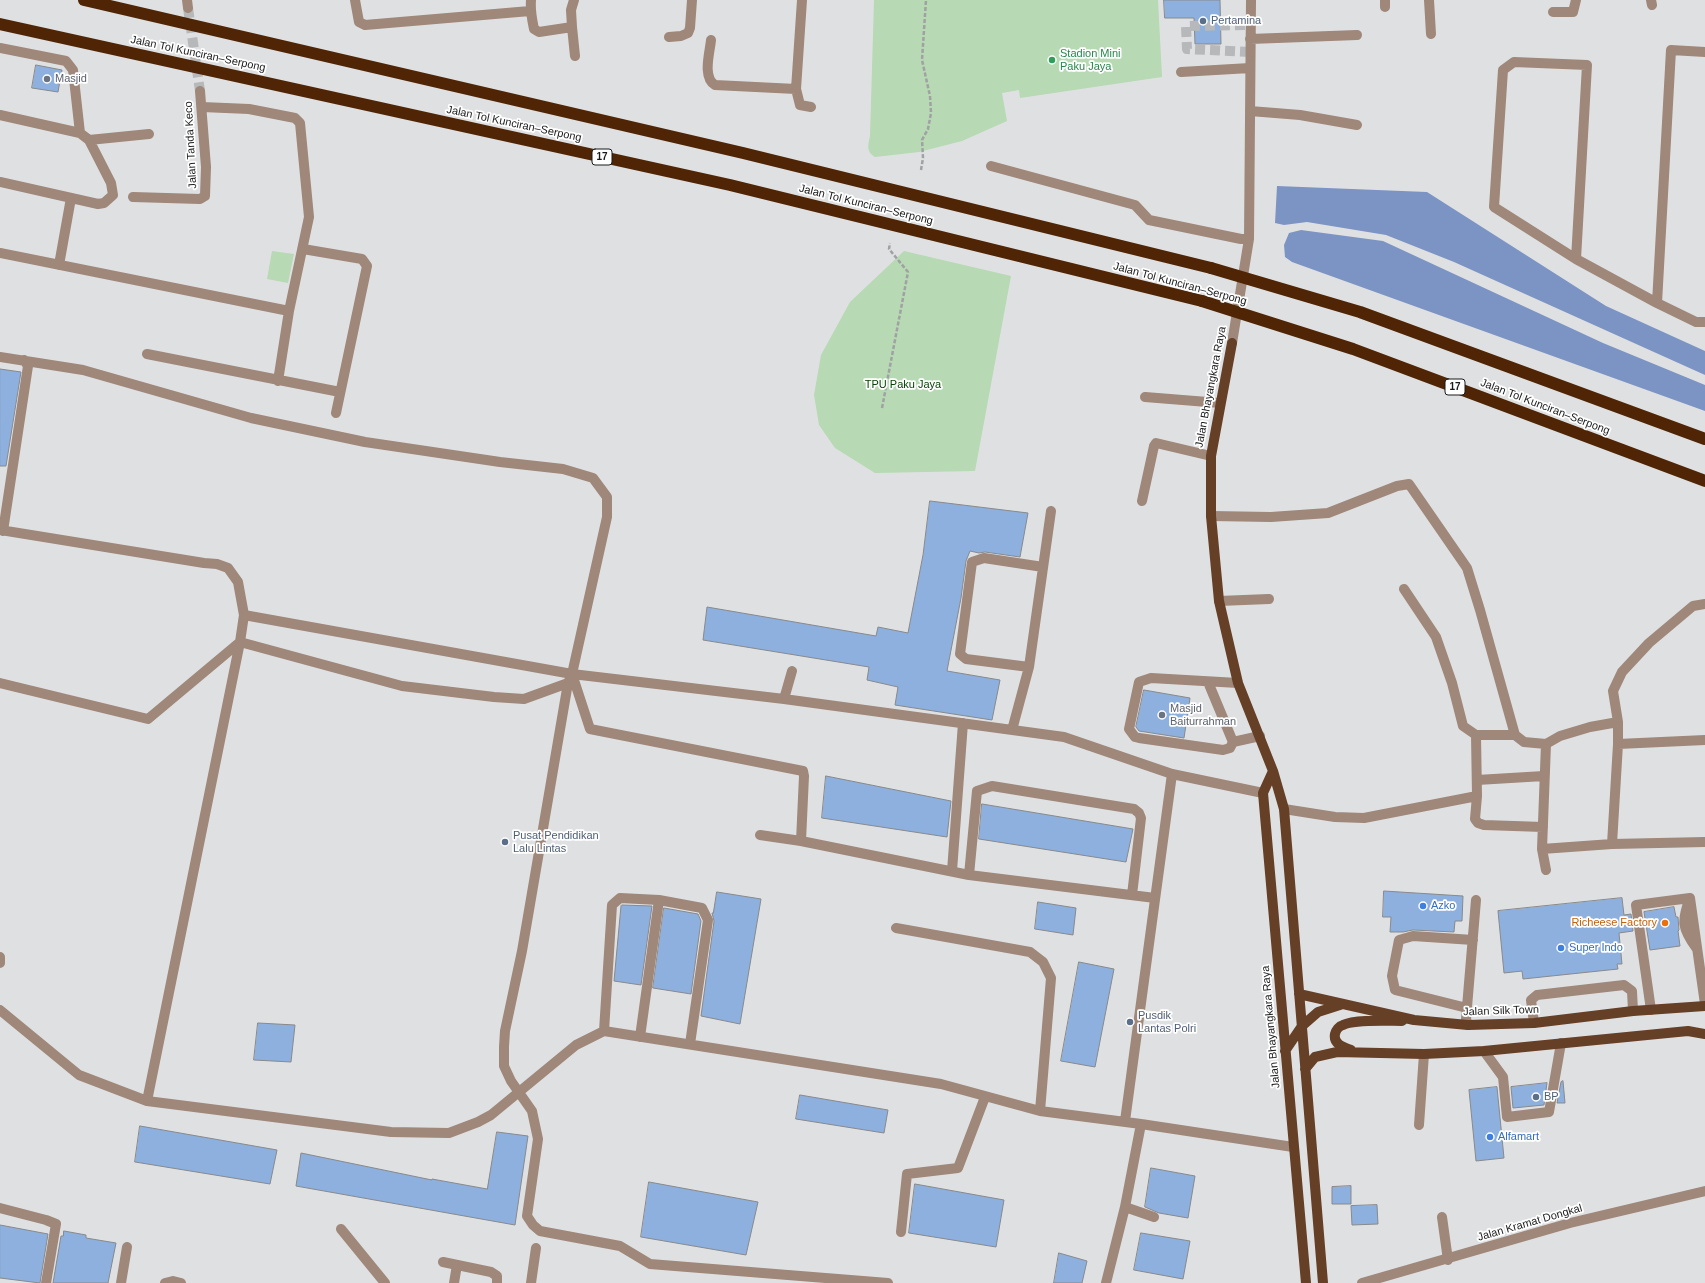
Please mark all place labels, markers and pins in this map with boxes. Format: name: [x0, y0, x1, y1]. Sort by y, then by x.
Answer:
place label: Pertamina: [1211, 14, 1261, 28]
marker: Pertamina: [1198, 16, 1208, 26]
place label: Stadion Mini Paku Jaya: [1060, 47, 1121, 73]
marker: Stadion Mini Paku Jaya: [1047, 55, 1057, 65]
place label: Masjid: [55, 72, 87, 86]
marker: Masjid: [42, 74, 52, 84]
place label: Masjid Baiturrahman: [1170, 702, 1236, 728]
marker: Masjid Baiturrahman: [1157, 710, 1167, 720]
place label: Pusat Pendidikan Lalu Lintas: [513, 829, 599, 855]
marker: Pusat Pendidikan Lalu Lintas: [500, 837, 510, 847]
place label: Azko: [1431, 899, 1455, 913]
marker: Azko: [1418, 901, 1428, 911]
place label: Richeese Factory: [1571, 916, 1657, 930]
marker: Richeese Factory: [1660, 918, 1670, 928]
place label: Super Indo: [1569, 941, 1623, 955]
marker: Super Indo: [1556, 943, 1566, 953]
place label: Pusdik Lantas Polri: [1138, 1009, 1196, 1035]
marker: Pusdik Lantas Polri: [1125, 1017, 1135, 1027]
place label: BP: [1544, 1090, 1559, 1104]
marker: BP: [1531, 1092, 1541, 1102]
place label: Alfamart: [1498, 1130, 1539, 1144]
marker: Alfamart: [1485, 1132, 1495, 1142]

